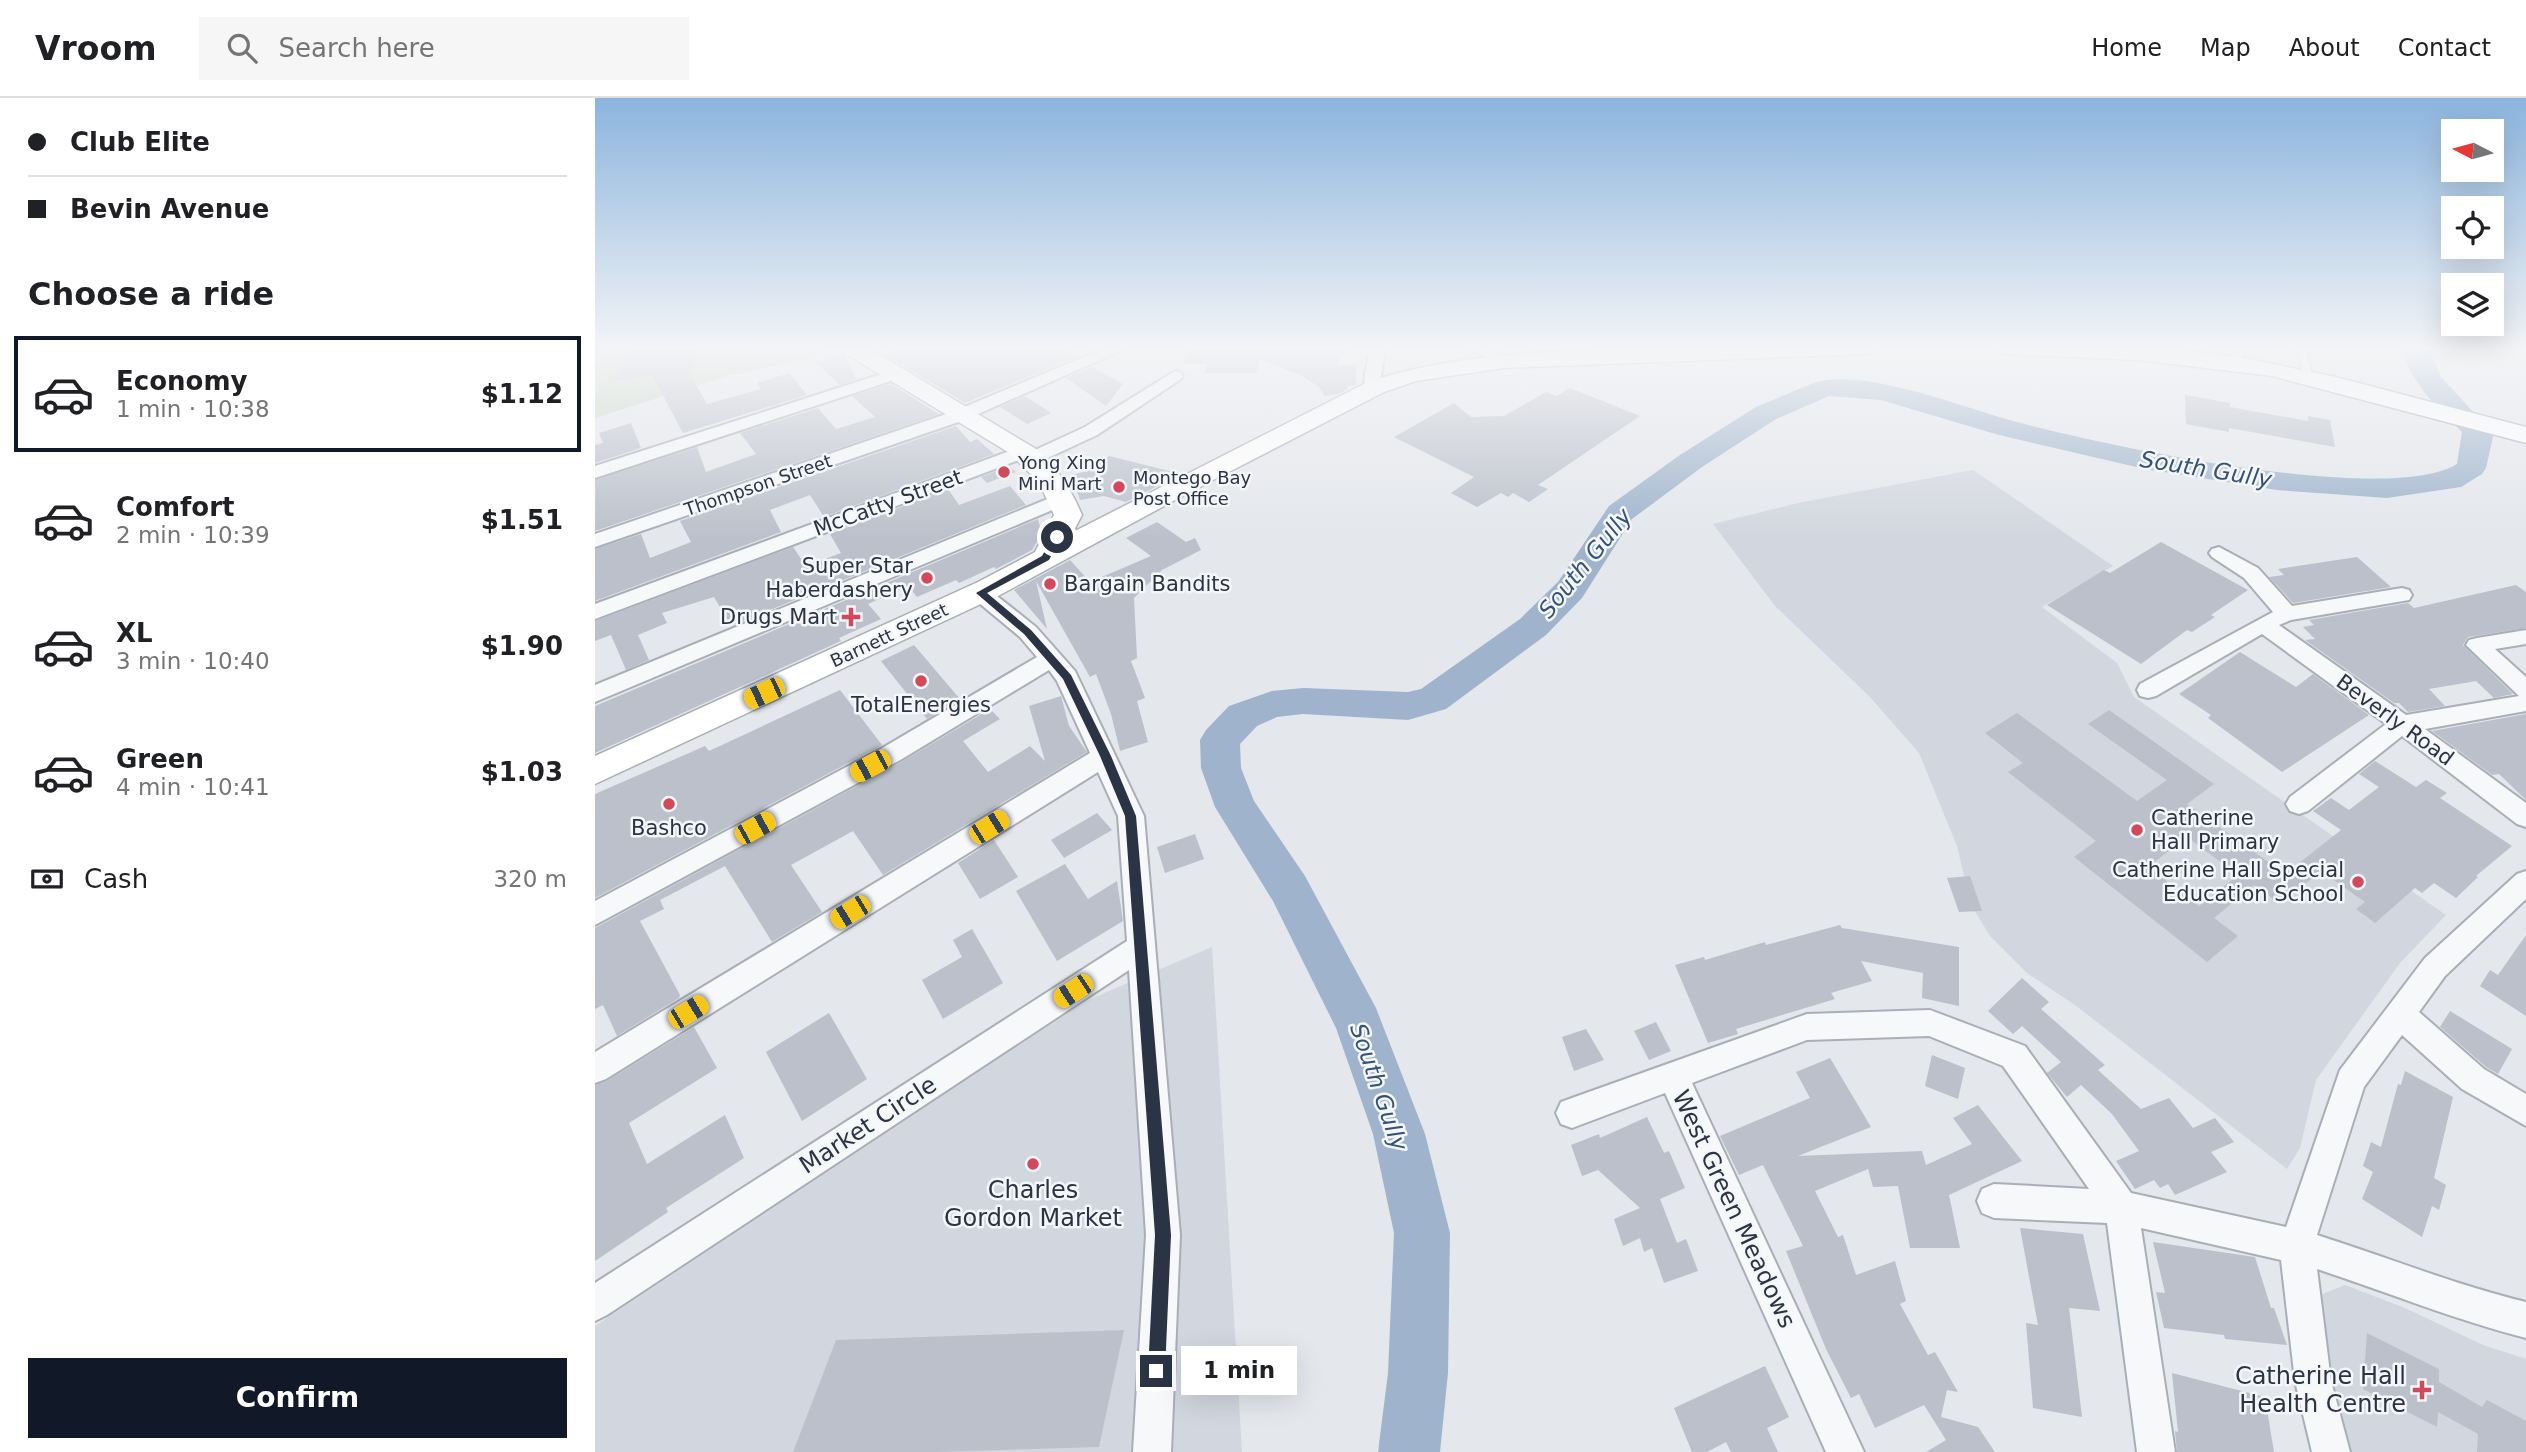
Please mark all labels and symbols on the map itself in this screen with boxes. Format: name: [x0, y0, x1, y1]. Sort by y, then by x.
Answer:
north arrow: [2441, 119, 2504, 182]
water label: South Gully: [2138, 446, 2274, 492]
street label: Thompson Street: [681, 450, 835, 520]
place label: Yong Xing Mini Mart: [1017, 452, 1106, 494]
marker: Yong Xing Mini Mart: [996, 464, 1012, 480]
street label: McCatty Street: [810, 465, 966, 541]
place label: Montego Bay Post Office: [1133, 467, 1252, 509]
marker: Montego Bay Post Office: [1111, 479, 1127, 495]
water label: South Gully: [1533, 503, 1637, 623]
route start: [1041, 521, 1073, 553]
place label: Super Star Haberdashery: [765, 554, 913, 602]
marker: Super Star Haberdashery: [919, 570, 935, 586]
place label: Bargain Bandits: [1064, 572, 1230, 596]
marker: Bargain Bandits: [1042, 576, 1058, 592]
street label: Barnett Street: [827, 599, 951, 671]
place label: Drugs Mart: [720, 605, 837, 629]
marker: Drugs Mart: [843, 609, 859, 625]
street label: Beverly Road: [2332, 669, 2458, 771]
marker: TotalEnergies: [913, 673, 929, 689]
car: [741, 675, 788, 711]
place label: TotalEnergies: [850, 693, 991, 717]
car: [847, 747, 894, 785]
marker: Bashco: [661, 796, 677, 812]
place label: Catherine Hall Primary: [2151, 806, 2279, 854]
car: [966, 807, 1013, 847]
car: [732, 809, 779, 847]
place label: Bashco: [631, 816, 707, 840]
marker: Catherine Hall Primary: [2129, 822, 2145, 838]
place label: Catherine Hall Special Education School: [2112, 858, 2344, 906]
marker: Catherine Hall Special Education School: [2350, 874, 2366, 890]
car: [827, 892, 874, 932]
car: [1050, 971, 1097, 1011]
car: [665, 992, 712, 1032]
water label: South Gully: [1345, 1020, 1413, 1154]
street label: Market Circle: [794, 1070, 942, 1180]
street label: West Green Meadows: [1667, 1086, 1801, 1332]
marker: Charles Gordon Market: [1025, 1156, 1041, 1172]
place label: Charles Gordon Market: [944, 1176, 1122, 1232]
callout: 1 min: [1181, 1346, 1296, 1396]
route end: [1140, 1355, 1172, 1387]
place label: Catherine Hall Health Centre: [2235, 1362, 2406, 1418]
marker: Catherine Hall Health Centre: [2412, 1380, 2432, 1400]

